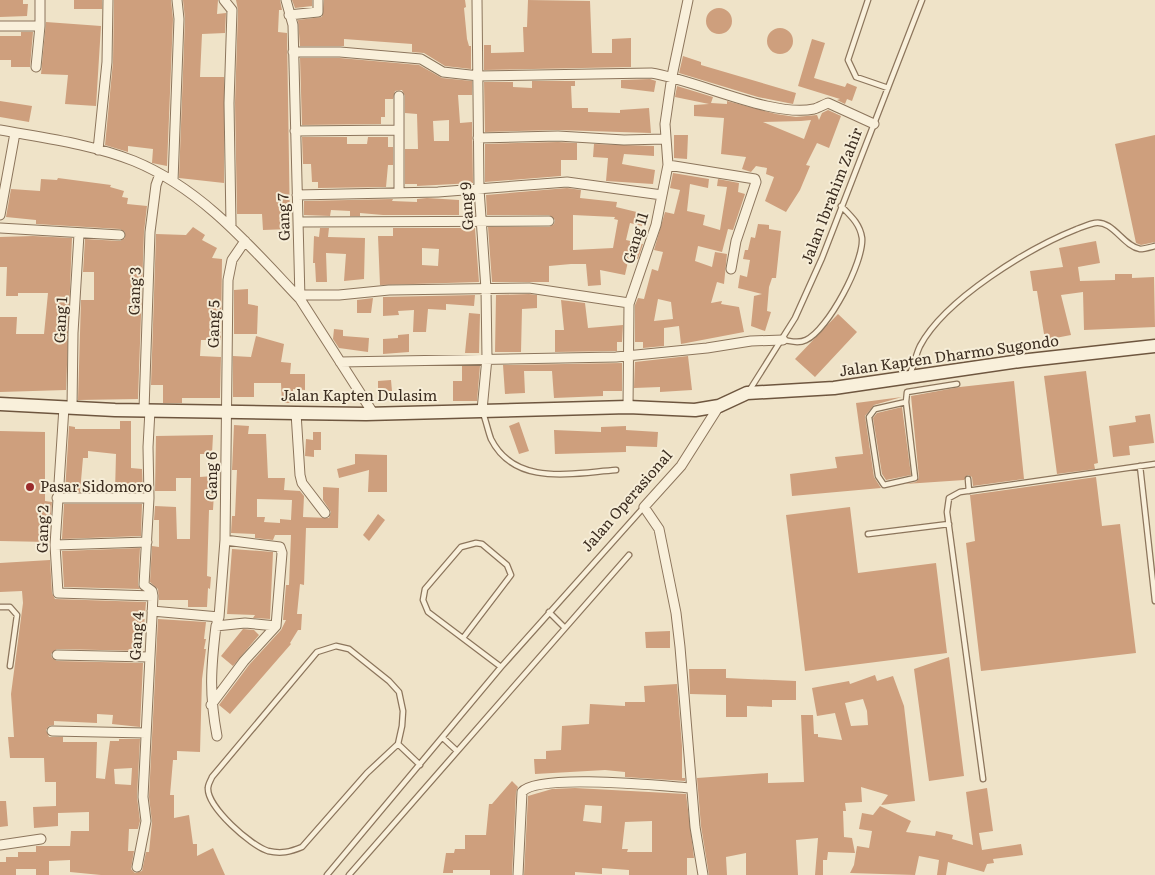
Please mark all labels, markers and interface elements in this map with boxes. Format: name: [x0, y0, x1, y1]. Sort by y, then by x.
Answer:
street label: Jalan Ibrahim Zahir: [794, 124, 867, 267]
street label: Gang 9: [453, 181, 478, 231]
street label: Gang 7: [270, 192, 295, 241]
street label: Gang 11: [616, 209, 653, 266]
street label: Gang 3: [121, 266, 146, 316]
street label: Gang 1: [47, 296, 72, 344]
street label: Gang 5: [201, 299, 224, 348]
street label: Jalan Kapten Dharmo Sugondo: [837, 328, 1060, 381]
street label: Jalan Kapten Dulasim: [281, 383, 438, 406]
street label: Jalan Operasional: [575, 444, 677, 556]
street label: Gang 6: [199, 452, 222, 500]
place label: Pasar Sidomoro: [40, 474, 152, 497]
marker: Pasar Sidomoro: [24, 481, 36, 493]
street label: Gang 2: [30, 504, 53, 553]
street label: Gang 4: [122, 611, 149, 661]

